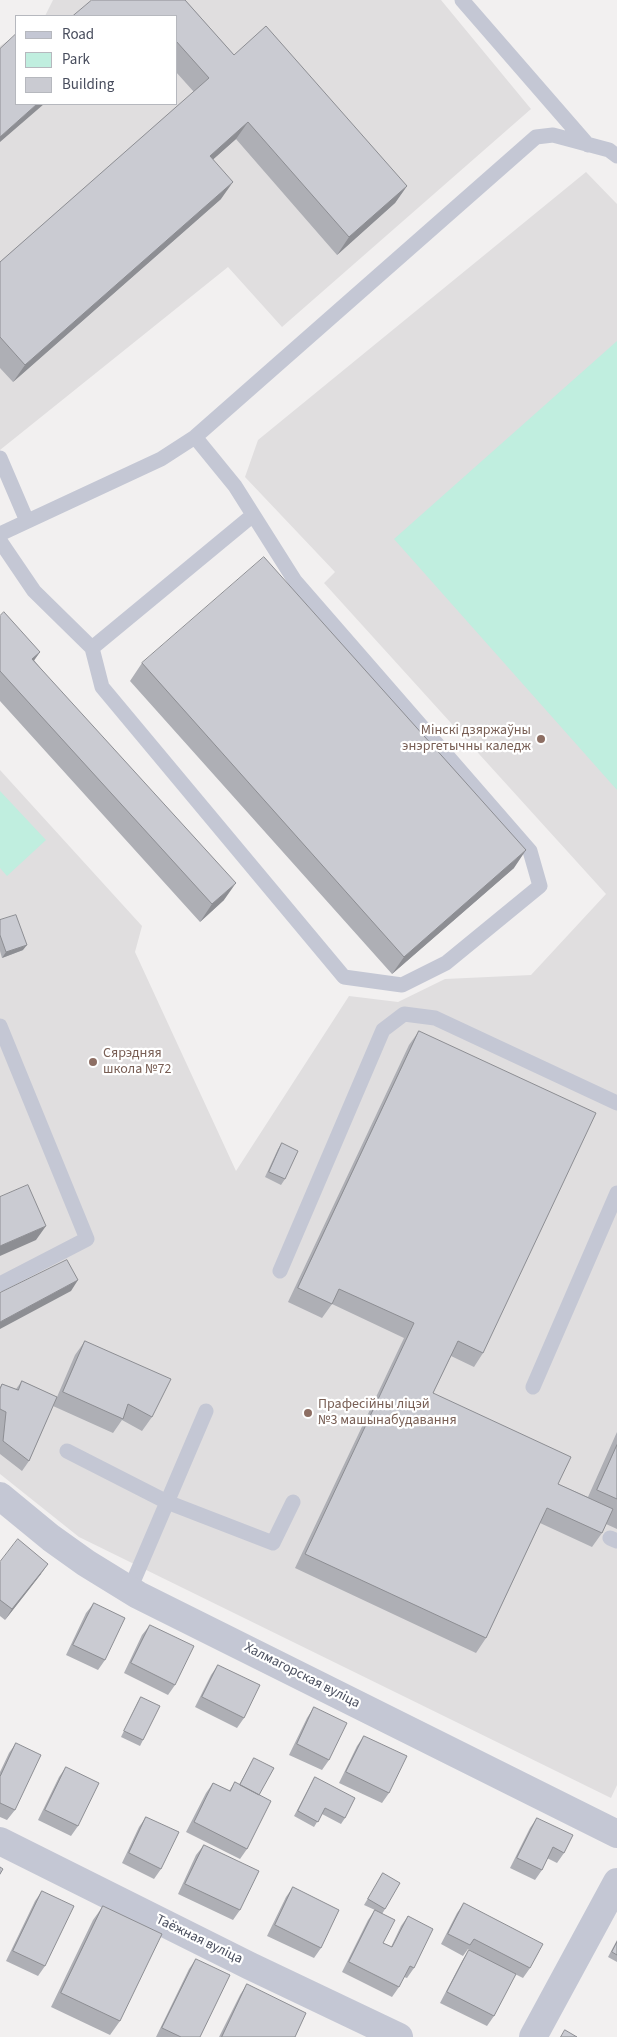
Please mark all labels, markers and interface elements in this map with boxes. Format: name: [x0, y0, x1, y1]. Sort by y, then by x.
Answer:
legend: [15, 15, 178, 105]
text: Road: [62, 24, 94, 45]
text: Park: [62, 49, 90, 70]
text: Building: [62, 74, 114, 95]
place label: Мінскі дзяржаўны энэргетычны каледж: [402, 723, 531, 756]
marker: Мінскі дзяржаўны энэргетычны каледж: [535, 733, 547, 745]
place label: Сярэдняя школа №72: [103, 1046, 171, 1078]
marker: Сярэдняя школа №72: [87, 1056, 99, 1068]
place label: Прафесійны ліцэй №3 машынабудавання: [318, 1397, 457, 1430]
marker: Прафесійны ліцэй №3 машынабудавання: [302, 1407, 314, 1419]
street label: Халмагорская вуліца: [241, 1640, 363, 1712]
street label: Таёжная вуліца: [153, 1912, 245, 1968]

